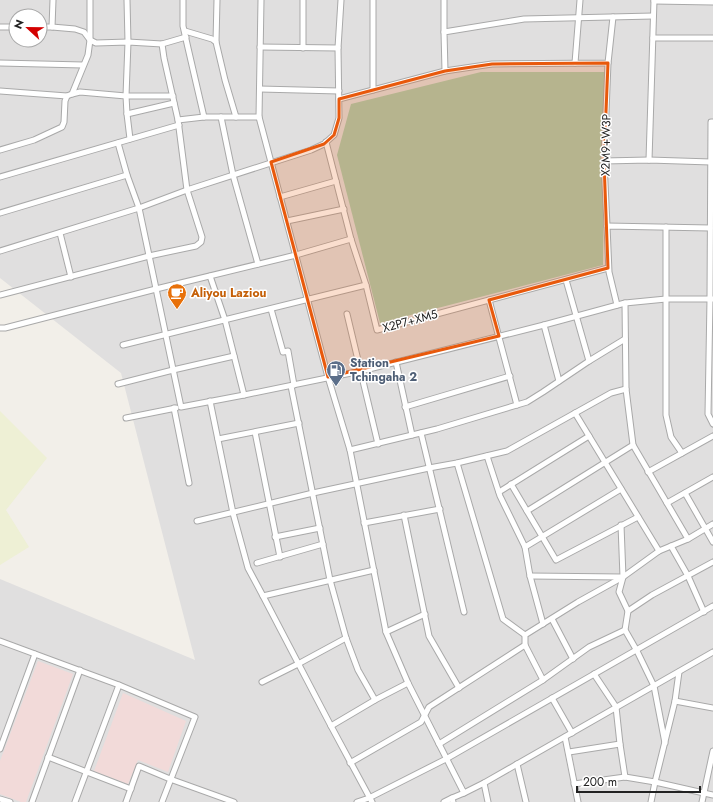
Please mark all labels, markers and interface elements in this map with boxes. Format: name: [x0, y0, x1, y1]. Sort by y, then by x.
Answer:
north arrow: [8, 8, 48, 48]
text: N: [10, 17, 28, 31]
street label: X2M9+W3P: [596, 113, 616, 176]
cafe icon: Aliyou Laziou: [166, 282, 188, 310]
place label: Aliyou Laziou: [190, 284, 266, 302]
street label: X2P7+XM5: [380, 305, 440, 337]
place label: Station Tchingaha 2: [350, 354, 417, 386]
fuel station icon: Station Tchingaha 2: [325, 359, 347, 387]
scale bar: [577, 768, 700, 794]
text: 200 m: [583, 773, 617, 791]

